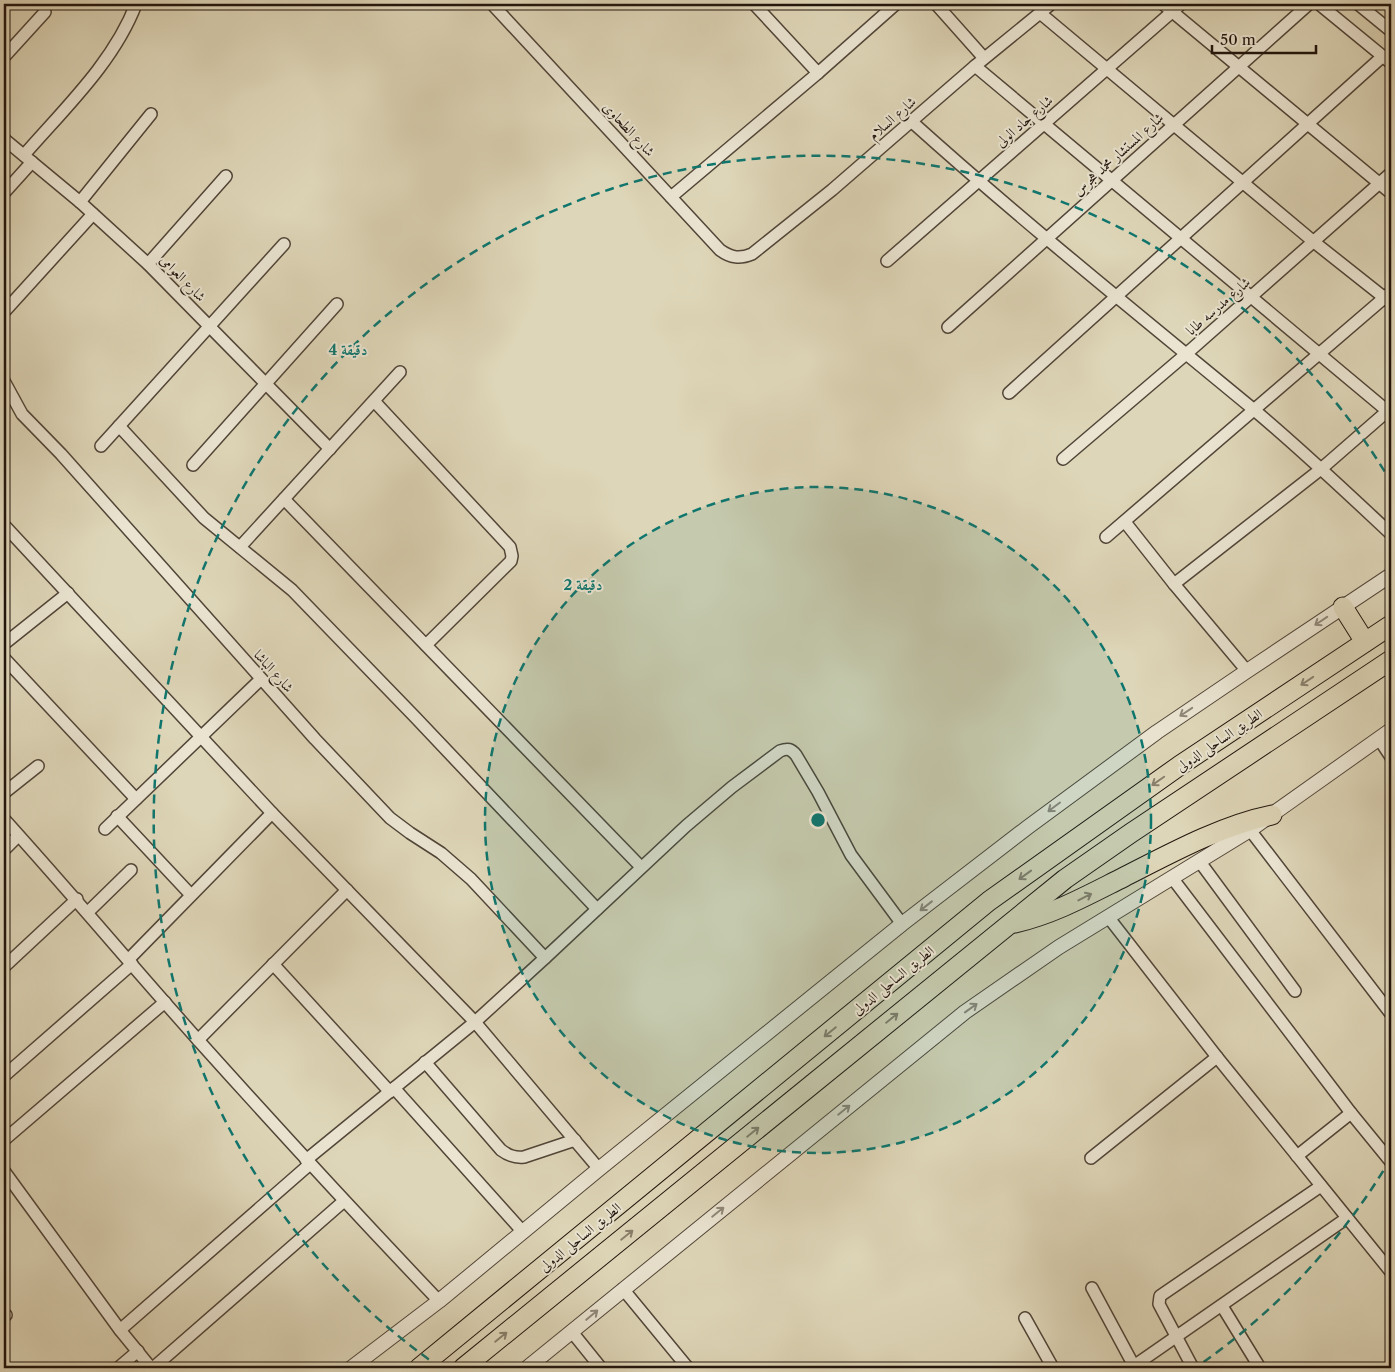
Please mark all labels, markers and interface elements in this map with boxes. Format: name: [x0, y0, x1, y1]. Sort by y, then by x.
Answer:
scale bar: [1212, 22, 1316, 54]
text: 50 m: [1220, 30, 1256, 49]
street label: شارع جاد الولى: [992, 91, 1058, 153]
street label: شارع السلام: [864, 92, 922, 147]
street label: شارع الطحاوى: [597, 98, 659, 162]
street label: شارع المستشار محمد هجرس: [1069, 108, 1169, 202]
street label: شارع العوامى: [154, 251, 210, 307]
street label: شارع مدرسه طابا: [1182, 273, 1256, 341]
text: 4 دقيقة: [329, 340, 367, 359]
text: 2 دقيقة: [564, 575, 602, 594]
one-way arrow: [1314, 616, 1328, 626]
street label: شارع الباشا: [248, 646, 298, 698]
one-way arrow: [1300, 676, 1314, 686]
street label: الطريق الساحلى الدولى: [1172, 705, 1266, 776]
one-way arrow: [1179, 707, 1193, 717]
one-way arrow: [1151, 776, 1165, 786]
one-way arrow: [1047, 802, 1061, 812]
centre of rings: [809, 811, 827, 829]
one-way arrow: [1018, 870, 1032, 880]
one-way arrow: [1077, 892, 1092, 901]
one-way arrow: [920, 901, 933, 912]
street label: الطريق الساحلى الدولى: [848, 941, 938, 1019]
one-way arrow: [963, 1003, 977, 1013]
one-way arrow: [885, 1013, 898, 1024]
one-way arrow: [824, 1026, 837, 1037]
one-way arrow: [837, 1104, 850, 1115]
one-way arrow: [746, 1127, 759, 1138]
street label: الطريق الساحلى الدولى: [535, 1198, 625, 1276]
one-way arrow: [711, 1207, 724, 1218]
one-way arrow: [620, 1229, 633, 1240]
one-way arrow: [585, 1310, 598, 1321]
one-way arrow: [494, 1332, 507, 1343]

